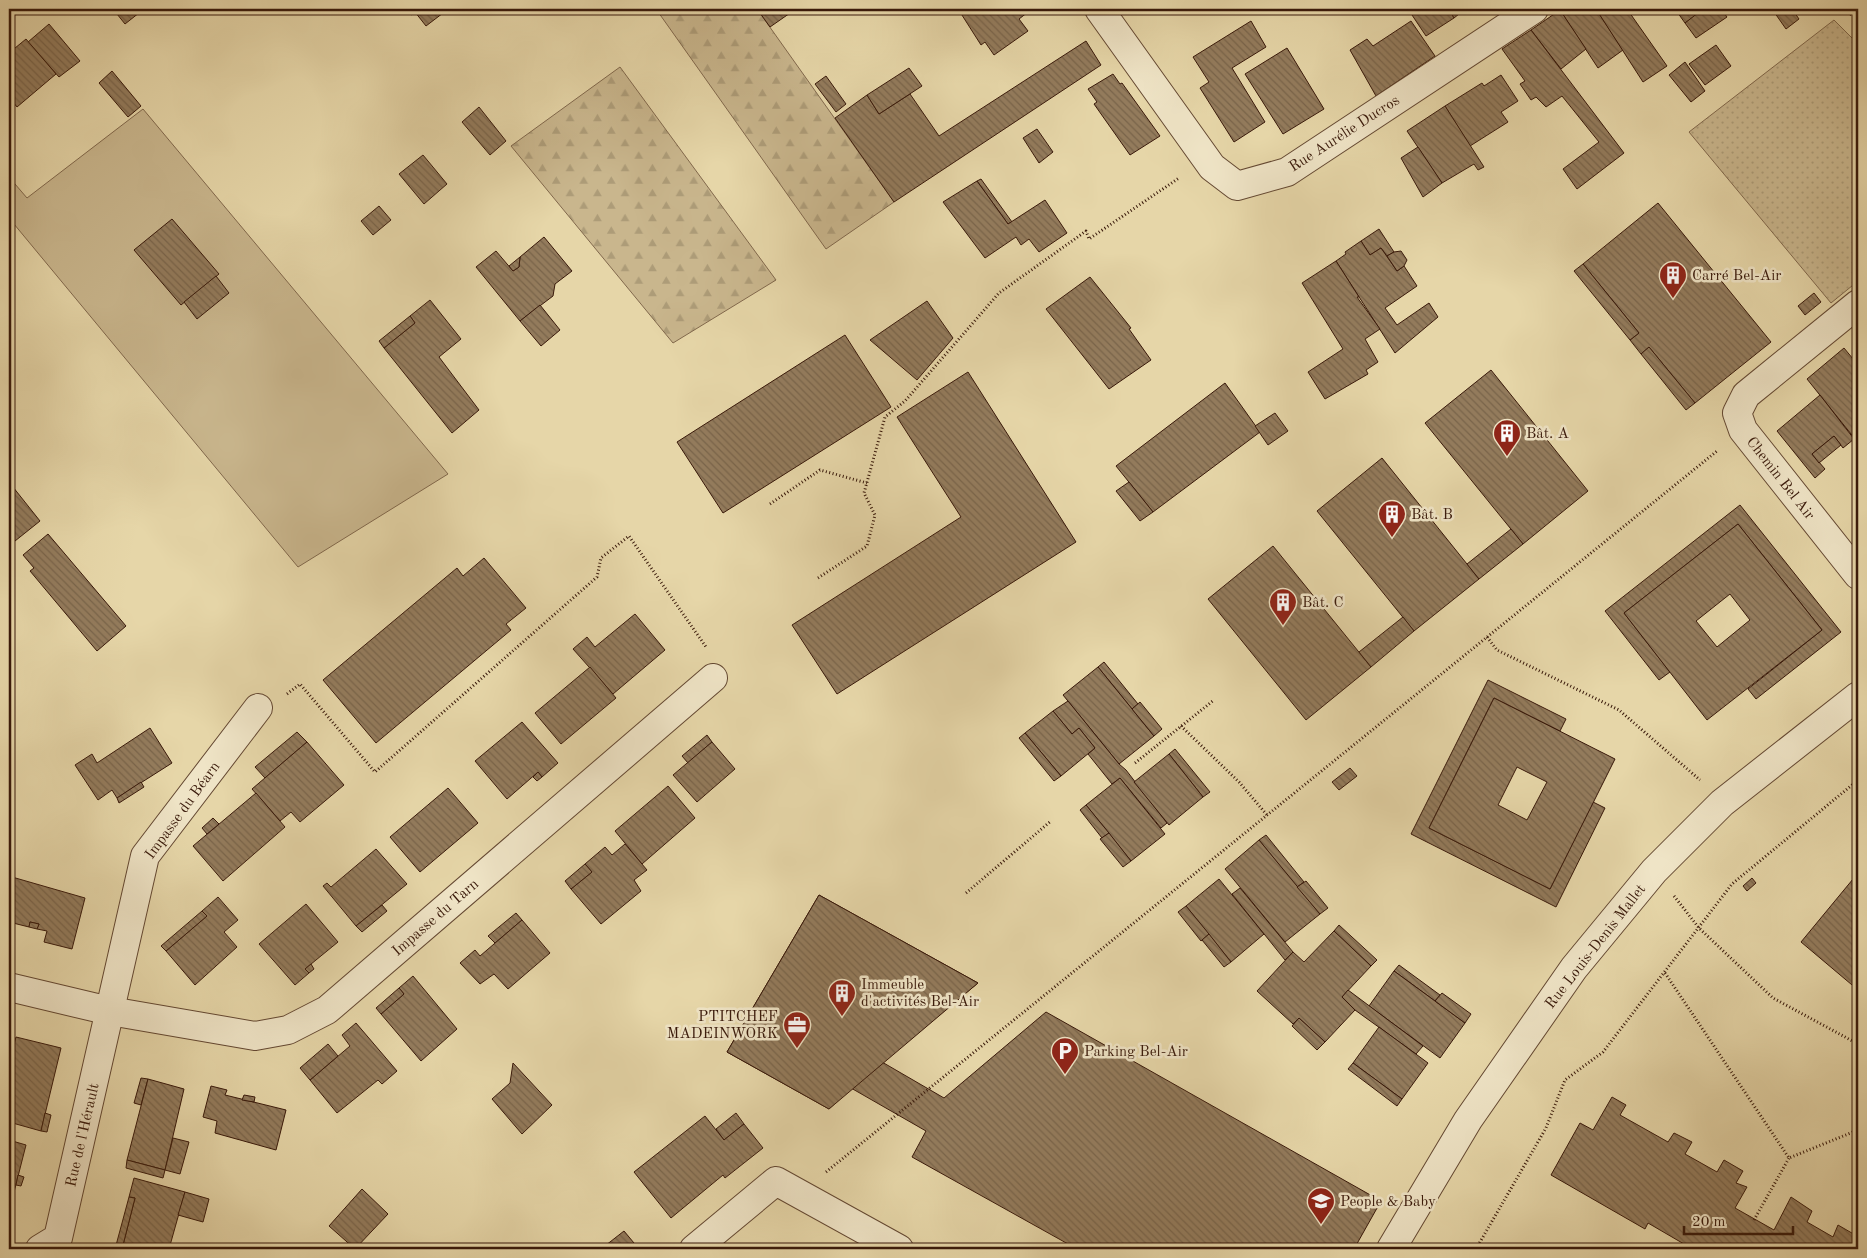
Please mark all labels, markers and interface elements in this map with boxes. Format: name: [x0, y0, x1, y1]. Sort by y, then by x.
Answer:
street label: Rue Aurélie Ducros: [1287, 93, 1403, 175]
building icon: Carré Bel-Air: [1658, 260, 1688, 299]
place label: Carré Bel-Air: [1692, 269, 1781, 284]
building icon: Bât. A: [1492, 418, 1522, 457]
place label: Bât. A: [1526, 427, 1569, 442]
street label: Chemin Bel Air: [1743, 435, 1817, 523]
building icon: Bât. B: [1377, 499, 1407, 538]
place label: Bât. B: [1411, 508, 1453, 523]
building icon: Bât. C: [1268, 587, 1298, 626]
place label: Bât. C: [1302, 596, 1343, 611]
street label: Impasse du Béarn: [143, 760, 223, 862]
street label: Impasse du Tarn: [390, 877, 482, 959]
street label: Rue Louis-Denis Mallet: [1543, 882, 1649, 1012]
building icon: Immeuble d'activités Bel-Air: [827, 978, 857, 1017]
place label: Immeuble d'activités Bel-Air: [861, 978, 979, 1010]
place label: PTITCHEF MADEINWORK: [667, 1010, 778, 1042]
office icon: PTITCHEF MADEINWORK: [782, 1010, 812, 1049]
parking icon: Parking Bel-Air: [1050, 1036, 1080, 1075]
place label: Parking Bel-Air: [1084, 1045, 1188, 1060]
street label: Rue de l'Hérault: [64, 1082, 103, 1189]
school or university icon: People & Baby: [1306, 1186, 1336, 1225]
place label: People & Baby: [1340, 1195, 1436, 1210]
scale bar: [1684, 1203, 1793, 1235]
text: 20 m: [1692, 1215, 1726, 1230]

